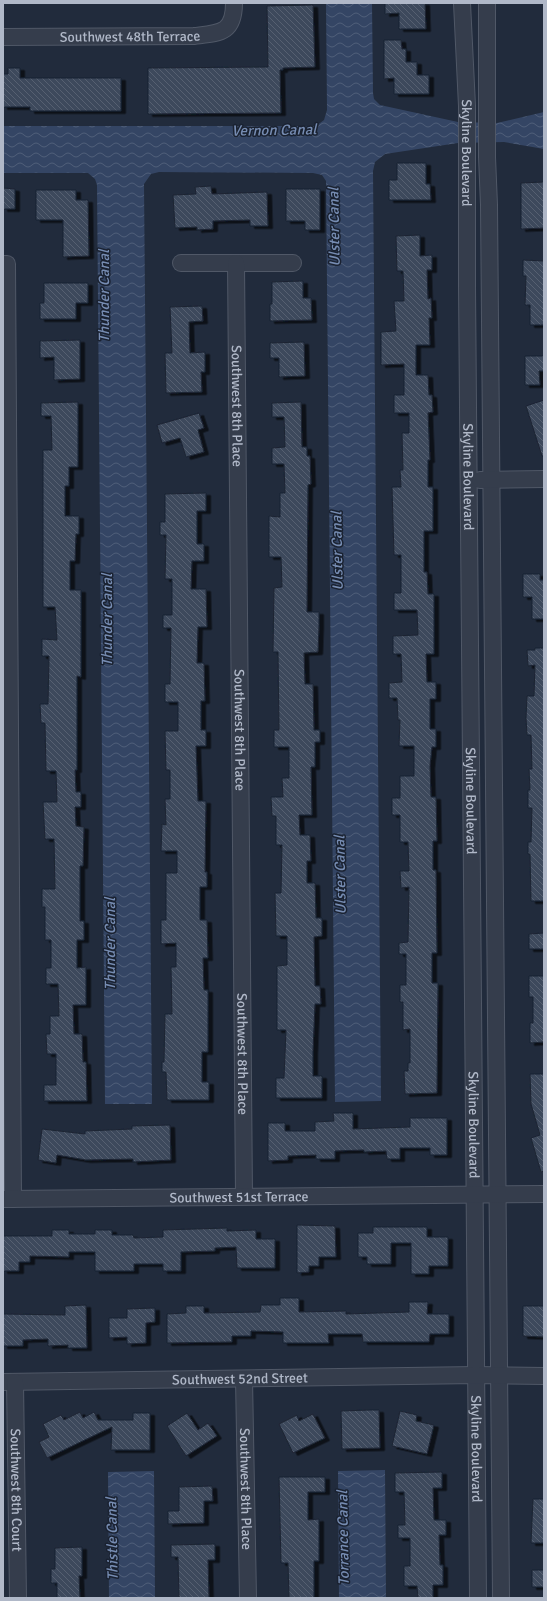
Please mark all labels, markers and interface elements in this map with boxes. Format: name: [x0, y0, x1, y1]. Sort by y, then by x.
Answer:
street label: Southwest 48th Terrace: [60, 27, 201, 46]
street label: Skyline Boulevard: [458, 99, 475, 206]
water label: Vernon Canal: [231, 120, 318, 140]
water label: Ulster Canal: [324, 186, 344, 267]
water label: Thunder Canal: [95, 248, 113, 342]
street label: Southwest 8th Place: [228, 345, 246, 467]
street label: Skyline Boulevard: [459, 423, 477, 531]
water label: Ulster Canal: [327, 510, 347, 591]
water label: Thunder Canal: [98, 572, 116, 666]
street label: Southwest 8th Place: [230, 669, 249, 791]
street label: Skyline Boulevard: [462, 747, 480, 855]
water label: Ulster Canal: [330, 834, 350, 915]
water label: Thunder Canal: [101, 896, 119, 990]
street label: Southwest 8th Place: [233, 993, 251, 1115]
street label: Skyline Boulevard: [465, 1071, 482, 1178]
street label: Southwest 51st Terrace: [169, 1188, 309, 1206]
street label: Southwest 52nd Street: [172, 1369, 308, 1388]
street label: Skyline Boulevard: [467, 1395, 485, 1502]
street label: Southwest 8th Court: [7, 1428, 25, 1552]
street label: Southwest 8th Place: [236, 1428, 255, 1550]
water label: Torrance Canal: [333, 1489, 353, 1586]
water label: Thistle Canal: [102, 1496, 122, 1581]

